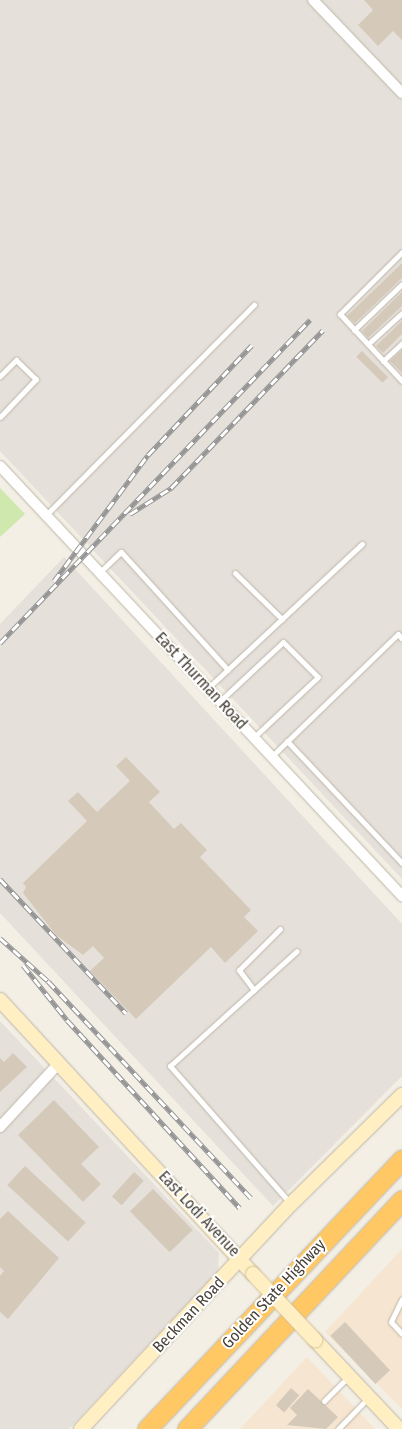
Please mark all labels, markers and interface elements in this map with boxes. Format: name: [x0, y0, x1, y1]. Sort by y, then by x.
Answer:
street label: East Thurman Road: [151, 628, 251, 734]
street label: East Lodi Avenue: [154, 1167, 244, 1261]
street label: Golden State Highway: [218, 1235, 330, 1353]
street label: Beckman Road: [149, 1273, 229, 1357]

